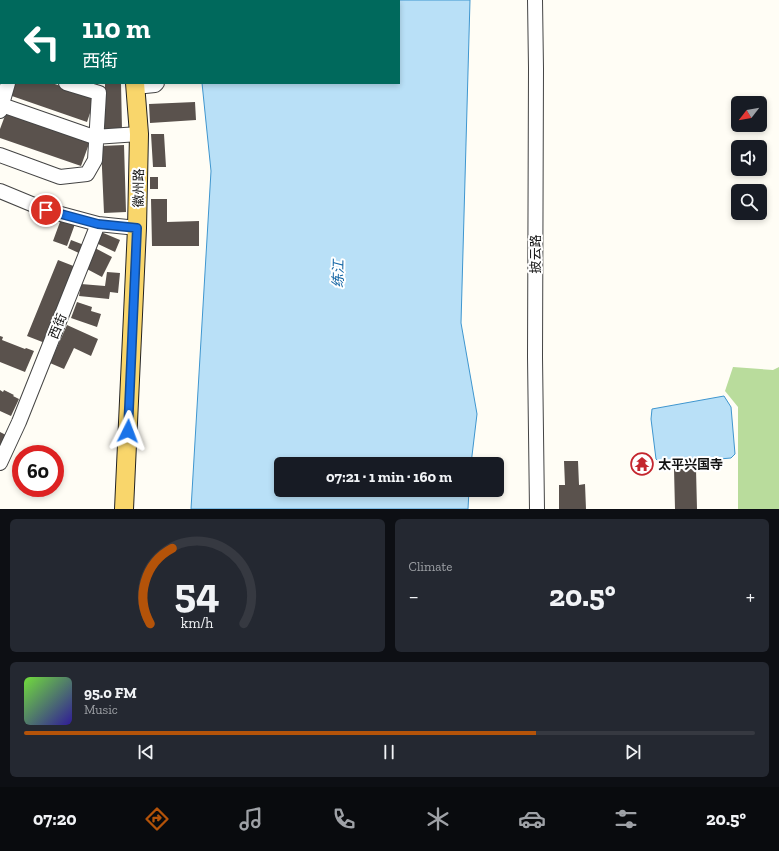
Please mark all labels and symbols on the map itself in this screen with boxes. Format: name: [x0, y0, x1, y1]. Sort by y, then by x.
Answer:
north arrow: [731, 96, 767, 132]
street label: 徽州路: [131, 168, 146, 208]
pin: [29, 193, 63, 227]
street label: 披云路: [528, 234, 543, 274]
water label: 练江: [330, 258, 347, 288]
street label: 西街: [46, 311, 69, 341]
position arrow: [107, 410, 149, 452]
speed limit sign: 60: [12, 445, 64, 497]
temple icon: 太平兴国寺: [629, 451, 655, 477]
place label: 太平兴国寺: [658, 457, 723, 472]

